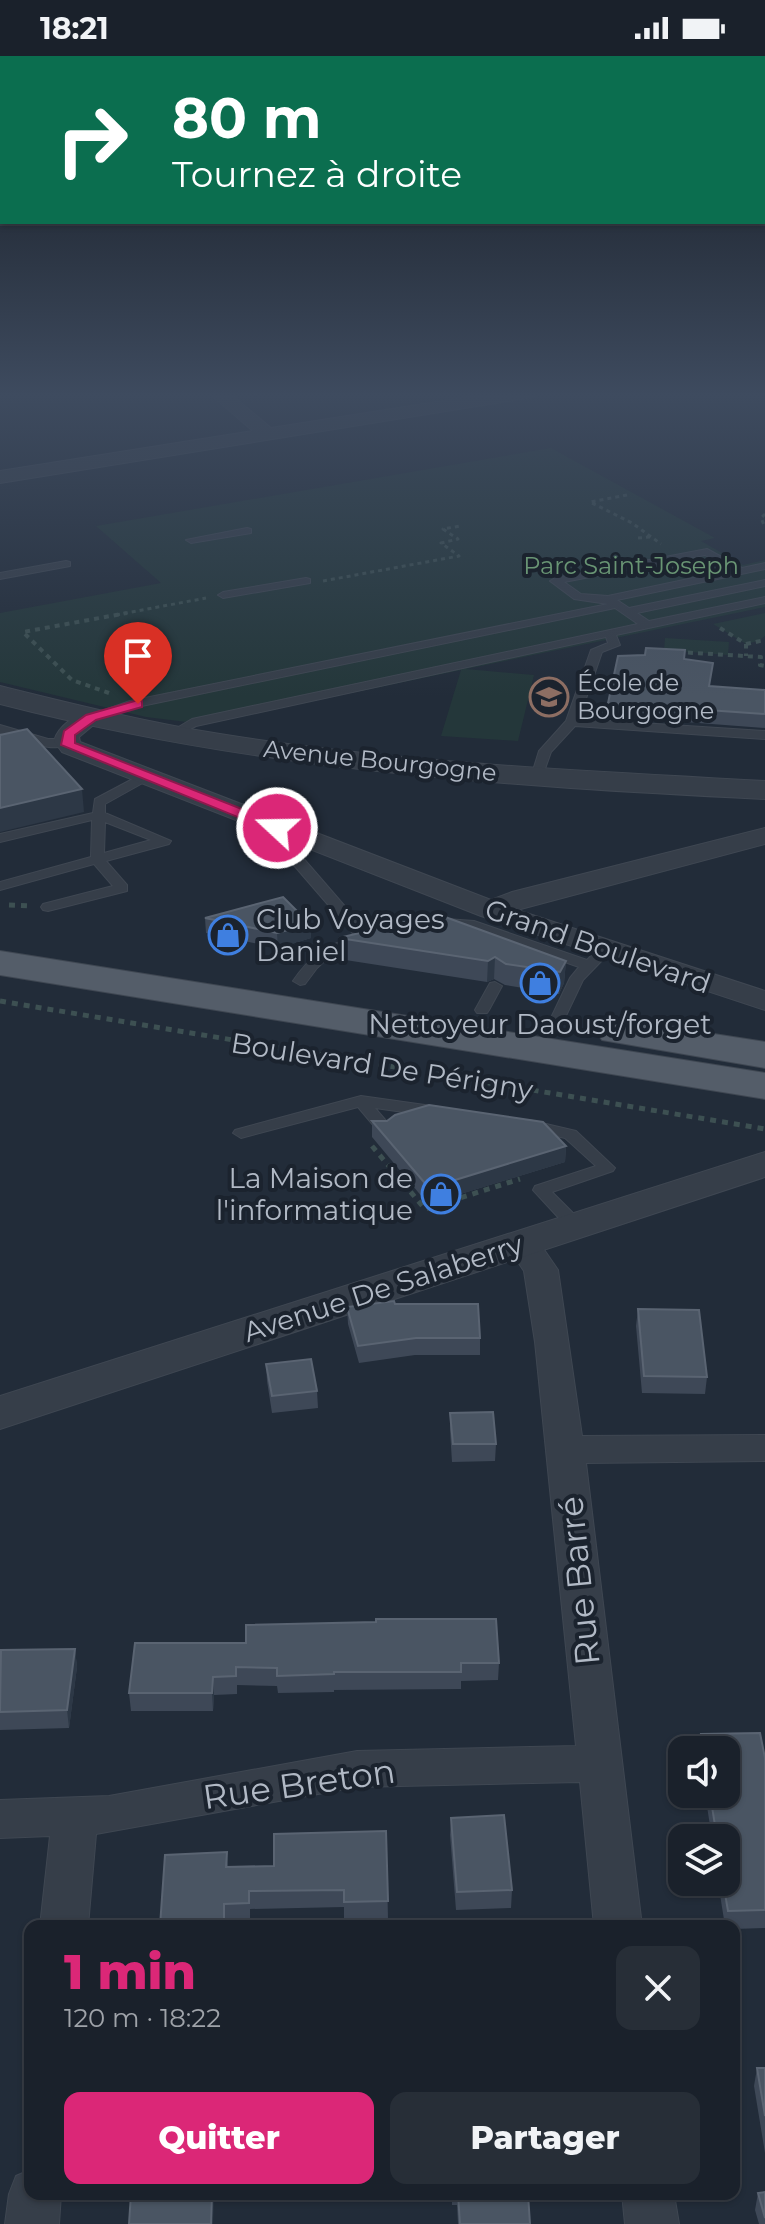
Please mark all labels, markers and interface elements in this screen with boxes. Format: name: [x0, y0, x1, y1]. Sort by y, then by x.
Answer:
text: 18:21: [40, 10, 109, 47]
text: 80 m: [172, 84, 322, 152]
icon: right: [40, 88, 144, 192]
text: Tournez à droite: [172, 152, 462, 196]
park label: Parc Saint-Joseph: [523, 551, 739, 580]
pin: [104, 622, 172, 704]
icon: arrive: [116, 634, 160, 678]
place label: École de Bourgogne: [577, 668, 714, 725]
school or university icon: École de Bourgogne: [528, 676, 570, 718]
street label: Avenue Bourgogne: [262, 734, 498, 787]
position arrow: [235, 786, 319, 870]
street label: Grand Boulevard: [481, 891, 715, 1001]
place label: Club Voyages Daniel: [256, 902, 445, 968]
shop icon: Club Voyages Daniel: [207, 914, 249, 956]
shop icon: Nettoyeur Daoust/forget: [519, 962, 561, 1004]
place label: Nettoyeur Daoust/forget: [368, 1007, 712, 1041]
street label: Boulevard De Périgny: [229, 1025, 536, 1107]
place label: La Maison de l'informatique: [216, 1161, 413, 1227]
shop icon: La Maison de l'informatique: [420, 1173, 462, 1215]
street label: Avenue De Salaberry: [239, 1227, 528, 1349]
street label: Rue Barré: [549, 1494, 609, 1668]
map controls: [668, 1736, 740, 1896]
button: sound: [668, 1736, 740, 1808]
street label: Rue Breton: [200, 1750, 398, 1818]
button: layers: [668, 1824, 740, 1896]
text: 1 min: [64, 1943, 196, 2001]
button: close: [616, 1946, 700, 2030]
text: 120 m · 18:22: [64, 2002, 221, 2034]
button: Quitter: [64, 2092, 374, 2184]
button: Partager: [390, 2092, 700, 2184]

